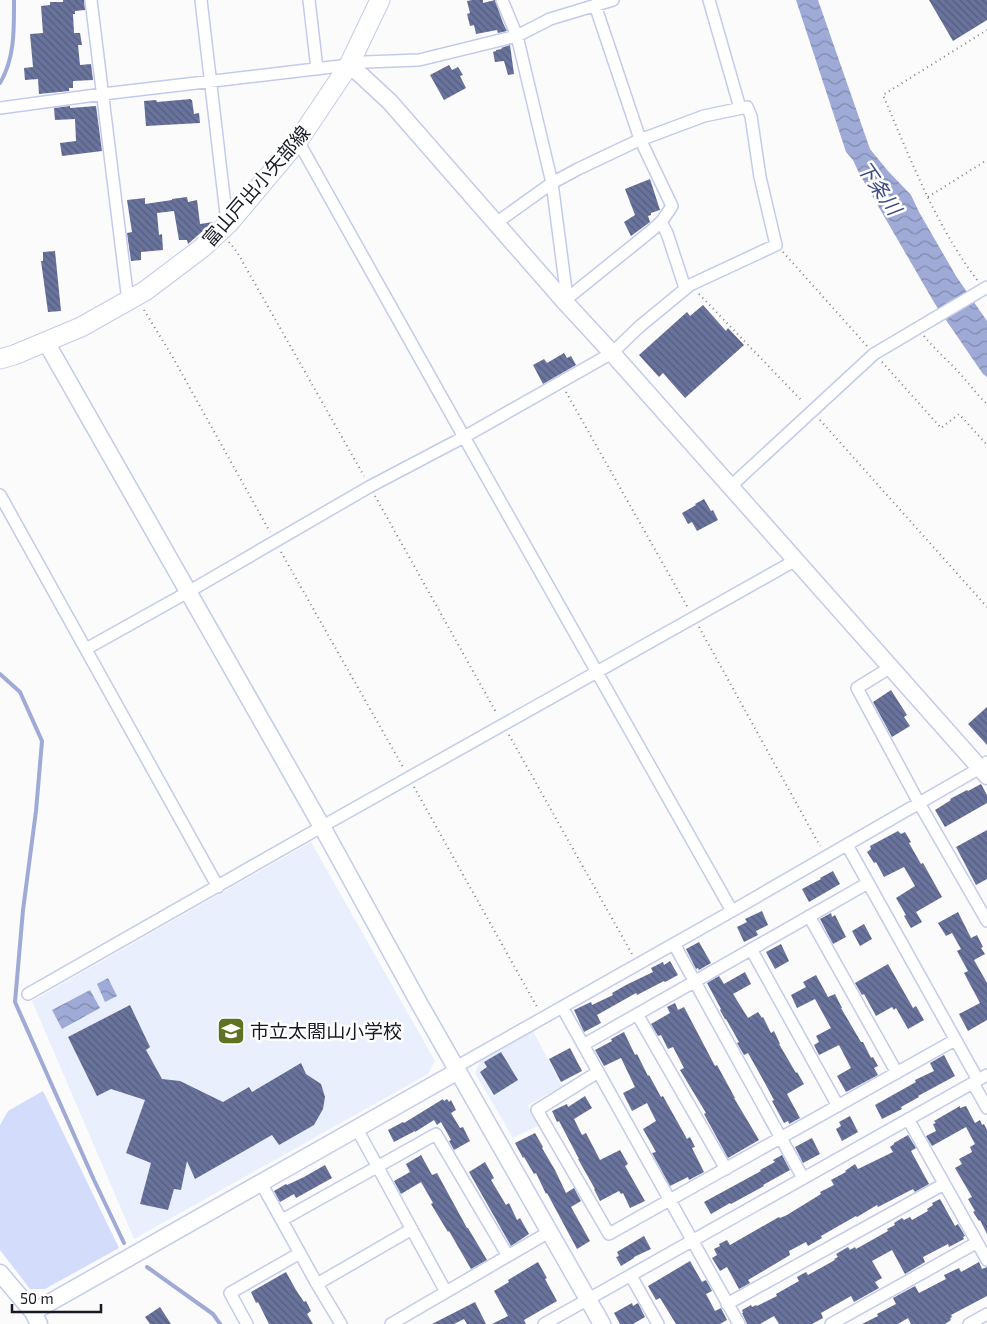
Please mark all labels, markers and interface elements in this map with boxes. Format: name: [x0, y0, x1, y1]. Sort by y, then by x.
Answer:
street label: 富山戸出小矢部線: [197, 121, 314, 251]
water label: 下条川: [853, 156, 908, 221]
school or university icon: 市立太閤山小学校: [216, 1016, 246, 1046]
place label: 市立太閤山小学校: [250, 1019, 402, 1042]
scale bar: [12, 1282, 101, 1314]
text: 50 m: [20, 1289, 54, 1307]

